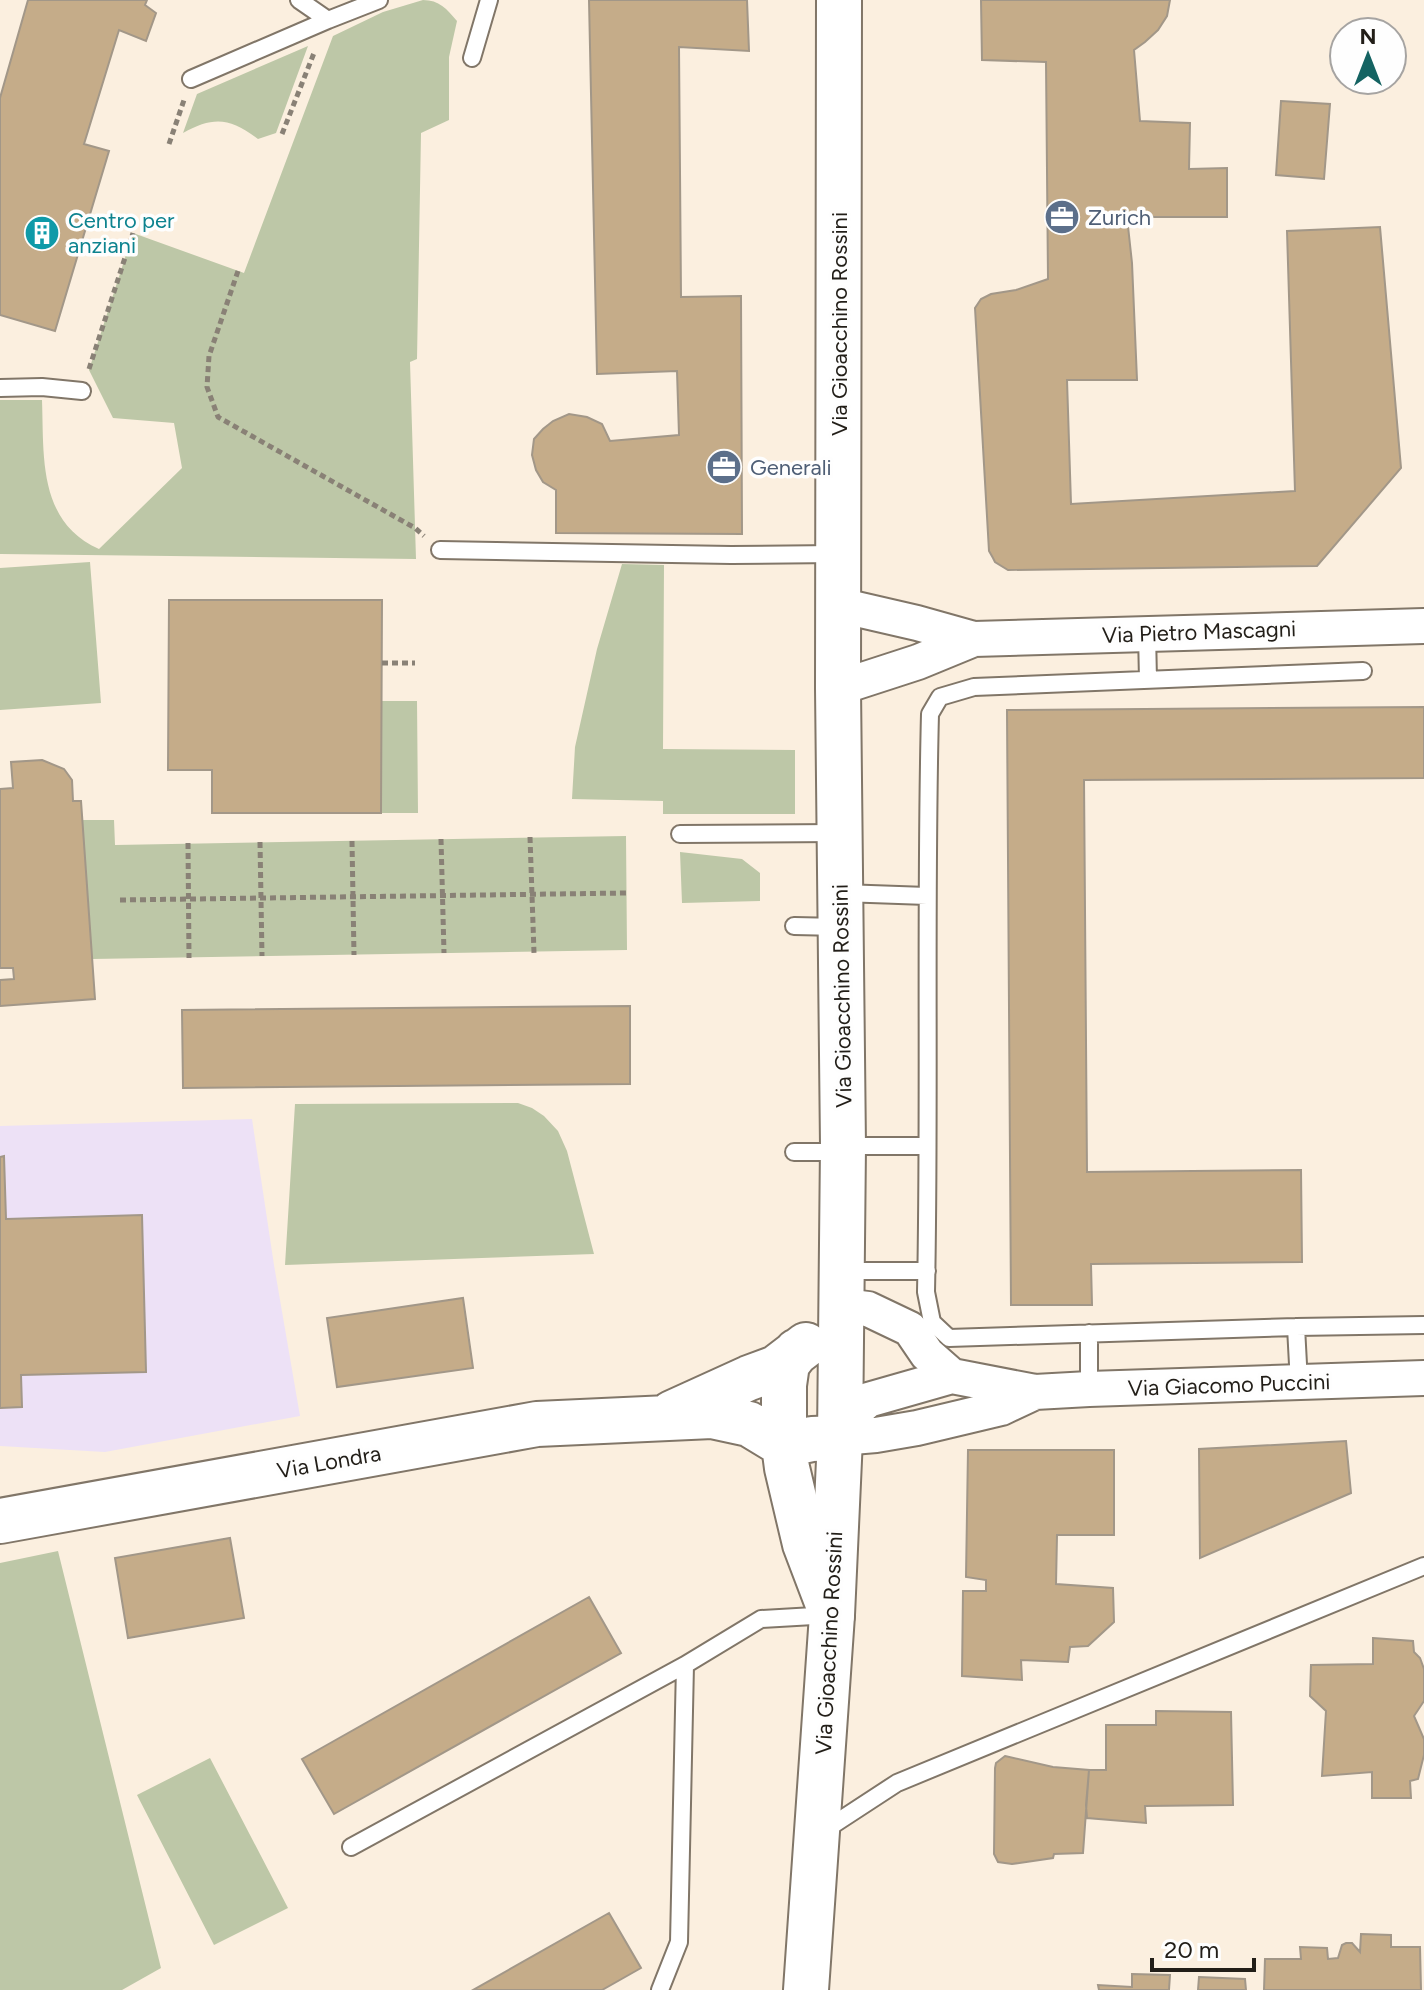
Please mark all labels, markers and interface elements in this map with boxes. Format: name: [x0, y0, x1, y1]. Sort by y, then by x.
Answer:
north arrow: [1328, 16, 1408, 96]
text: N: [1359, 23, 1377, 50]
office icon: Zurich: [1043, 198, 1081, 236]
place label: Zurich: [1088, 204, 1151, 231]
place label: Centro per anziani: [68, 207, 175, 259]
street label: Via Gioacchino Rossini: [826, 212, 853, 436]
building icon: Centro per anziani: [23, 214, 61, 252]
office icon: Generali: [705, 448, 743, 486]
place label: Generali: [750, 454, 832, 481]
street label: Via Pietro Mascagni: [1101, 615, 1297, 649]
street label: Via Gioacchino Rossini: [827, 884, 857, 1108]
street label: Via Giacomo Puccini: [1127, 1368, 1331, 1402]
street label: Via Londra: [275, 1440, 383, 1484]
street label: Via Gioacchino Rossini: [810, 1530, 848, 1756]
scale bar: [1152, 1922, 1254, 1972]
text: 20 m: [1164, 1935, 1219, 1964]

